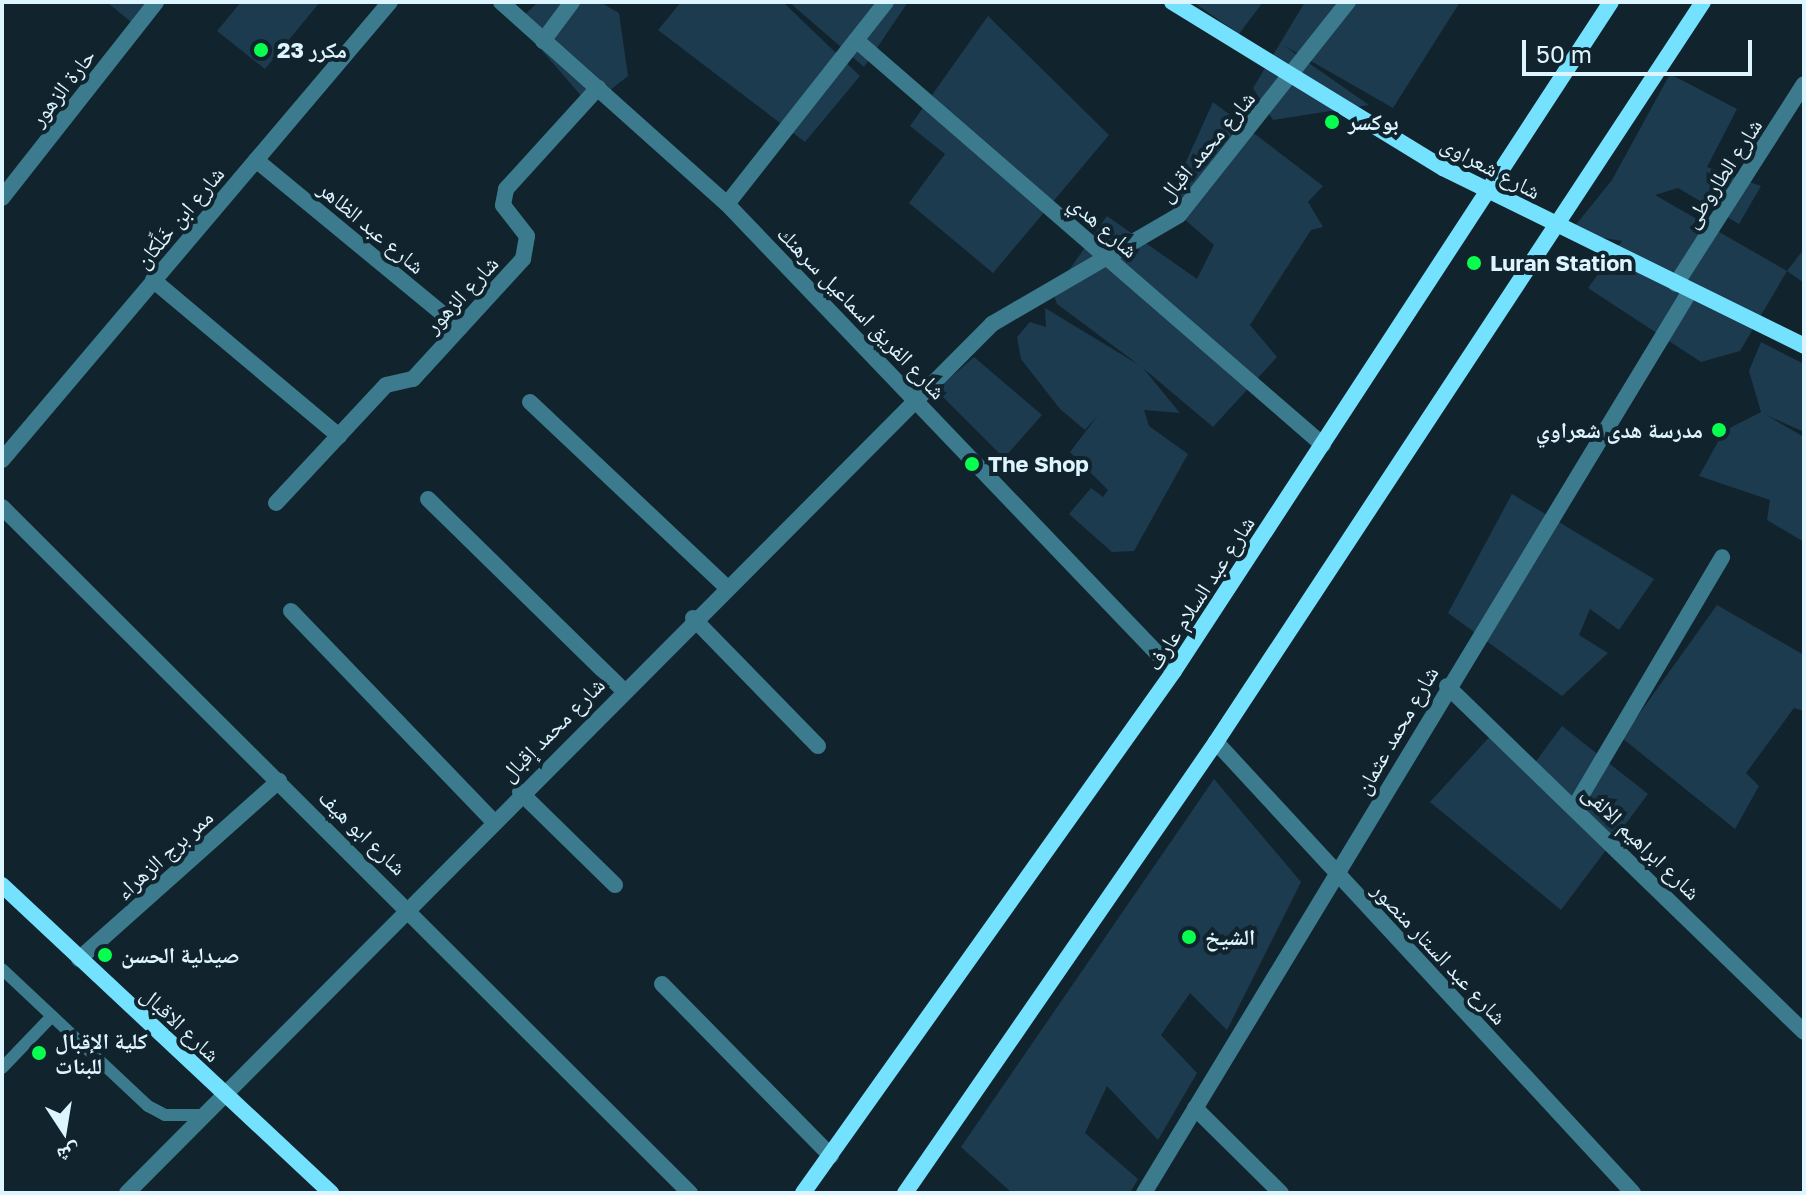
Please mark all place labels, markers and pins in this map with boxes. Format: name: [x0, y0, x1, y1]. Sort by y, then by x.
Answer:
place label: 23 مكرر: [277, 37, 347, 63]
marker: 23 مكرر: [252, 41, 270, 59]
place label: بوكسر: [1348, 109, 1399, 135]
marker: بوكسر: [1323, 113, 1341, 131]
place label: Luran Station: [1490, 250, 1633, 276]
marker: Luran Station: [1465, 254, 1483, 272]
place label: مدرسة هدى شعراوي: [1536, 417, 1703, 443]
marker: مدرسة هدى شعراوي: [1710, 421, 1728, 439]
place label: The Shop: [988, 451, 1089, 477]
marker: The Shop: [963, 455, 981, 473]
place label: الشيخ: [1205, 924, 1255, 950]
marker: الشيخ: [1180, 928, 1198, 946]
place label: صيدلية الحسن: [121, 942, 240, 968]
marker: صيدلية الحسن: [96, 946, 114, 964]
place label: كلية الإقبال للبنات: [55, 1027, 148, 1078]
marker: كلية الإقبال للبنات: [30, 1044, 48, 1062]

